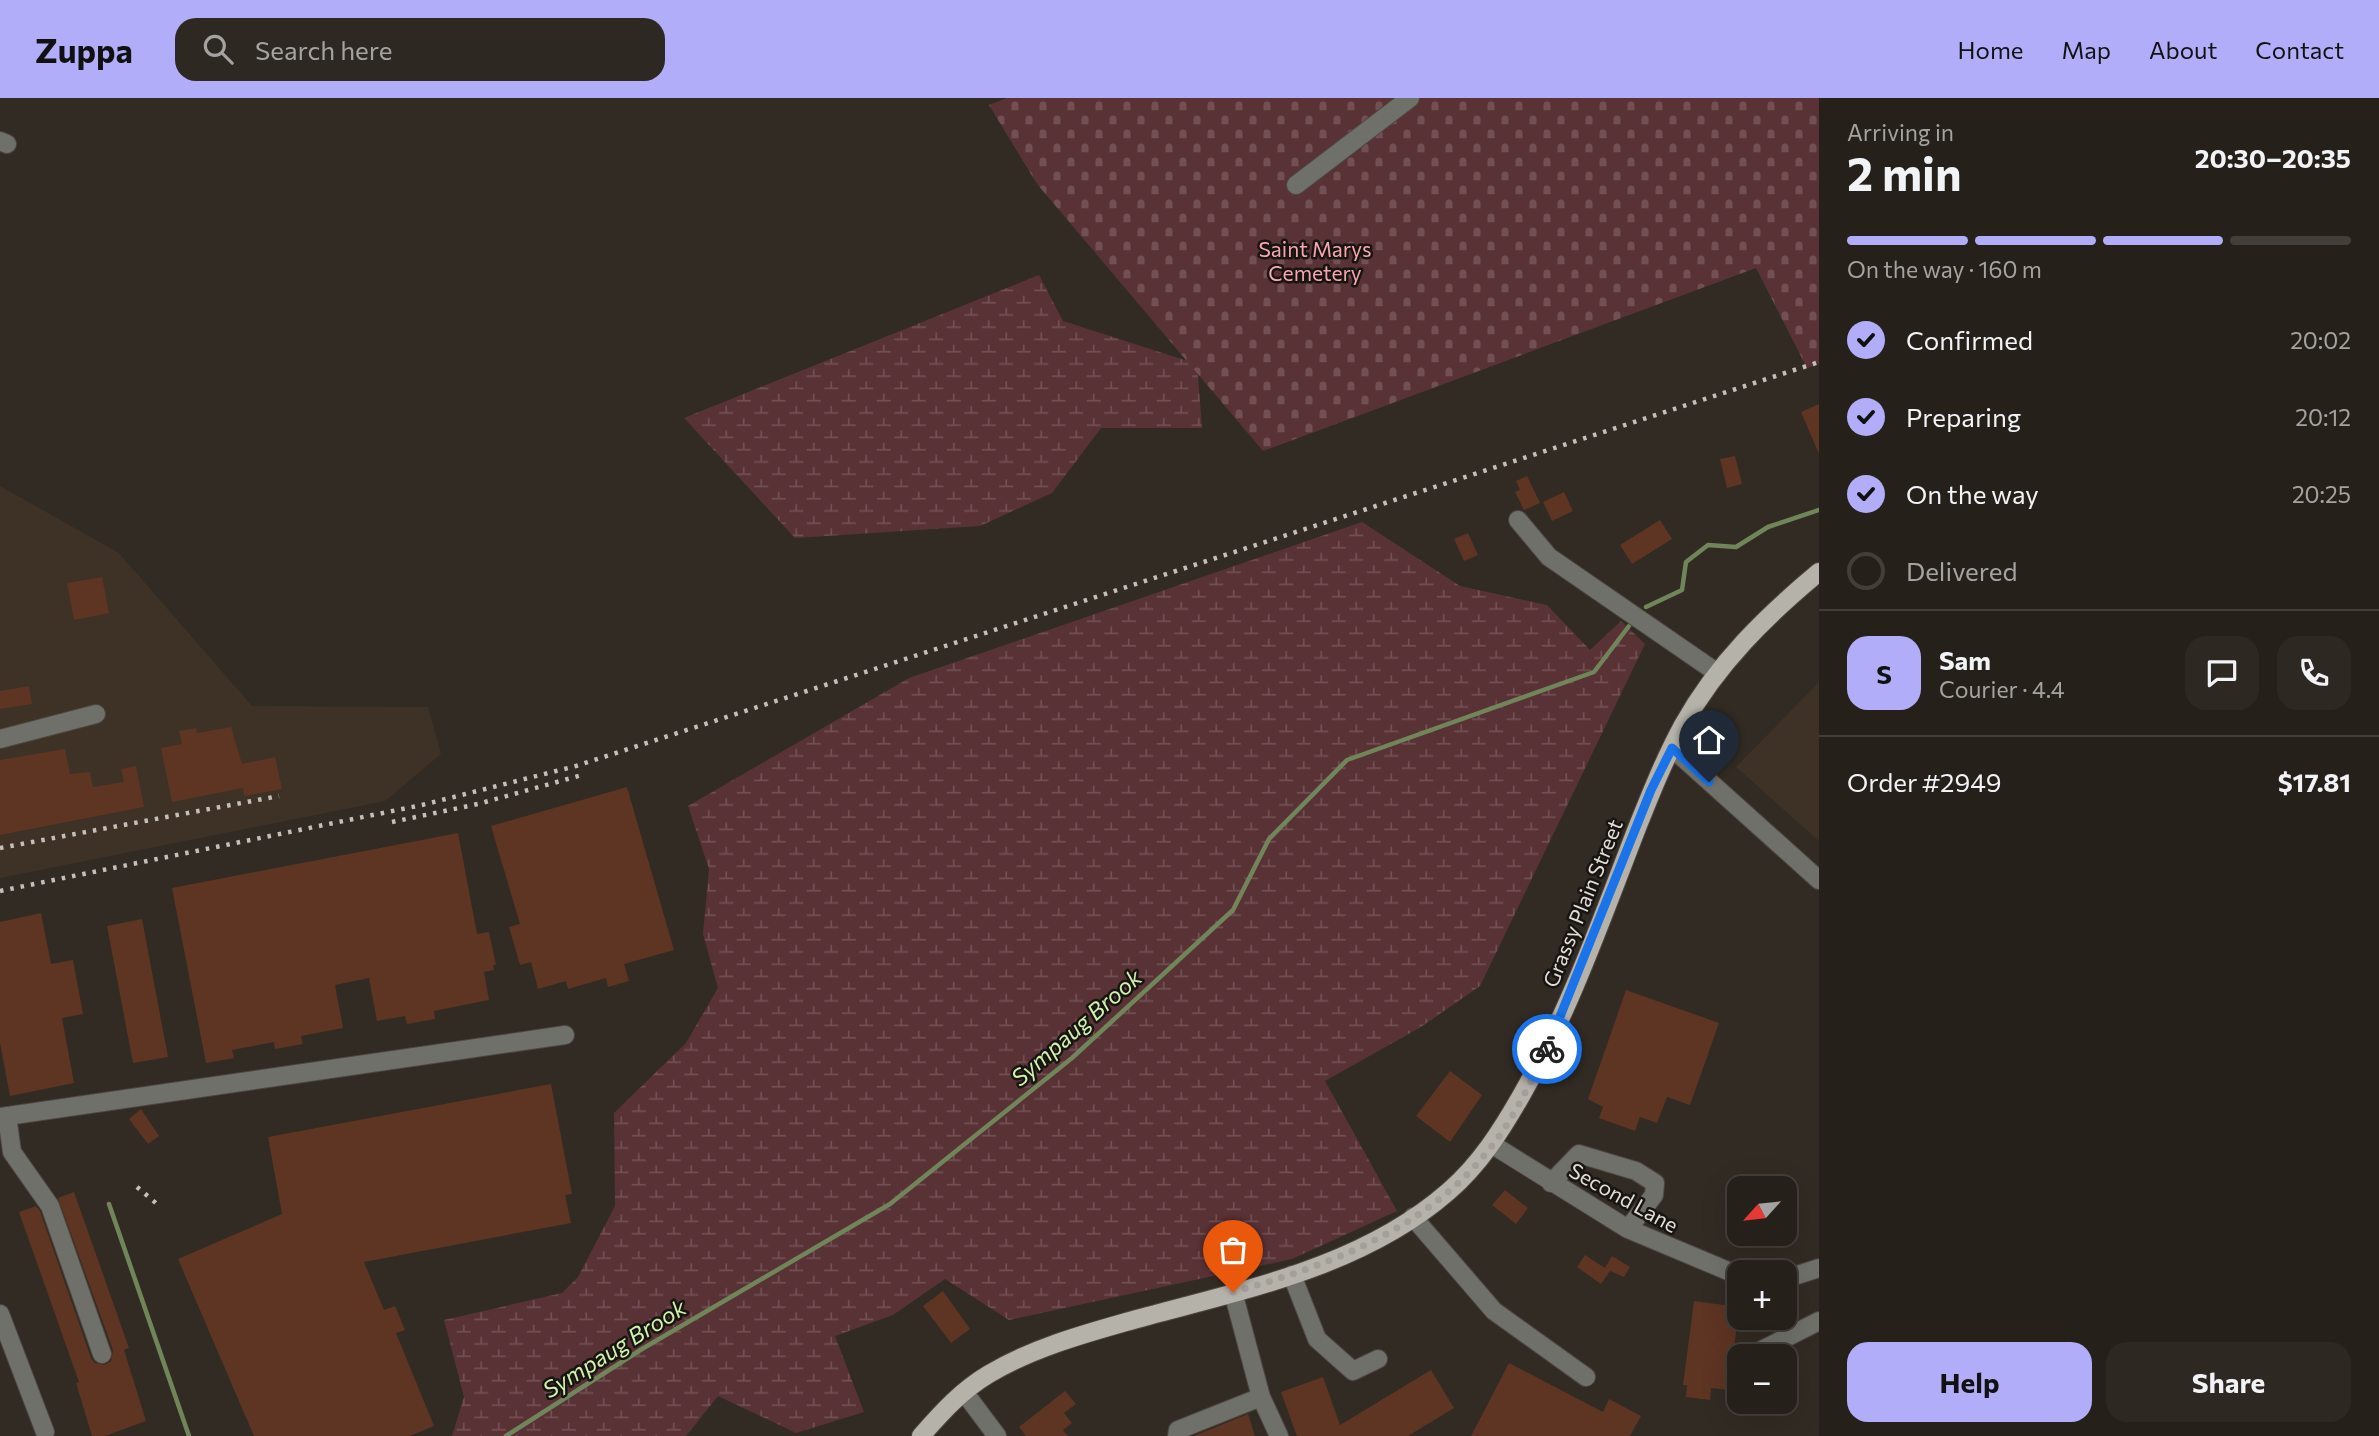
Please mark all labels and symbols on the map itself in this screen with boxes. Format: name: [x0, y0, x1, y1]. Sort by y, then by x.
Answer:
park label: Saint Marys Cemetery: [1259, 236, 1371, 285]
pin: [1679, 710, 1739, 782]
street label: Grassy Plain Street: [1537, 816, 1627, 990]
water label: Sympaug Brook: [1005, 962, 1147, 1091]
courier: [1512, 1014, 1582, 1084]
street label: Second Lane: [1565, 1157, 1683, 1237]
north arrow: [1727, 1176, 1797, 1246]
pin: [1203, 1220, 1263, 1292]
water label: Sympaug Brook: [537, 1292, 691, 1403]

